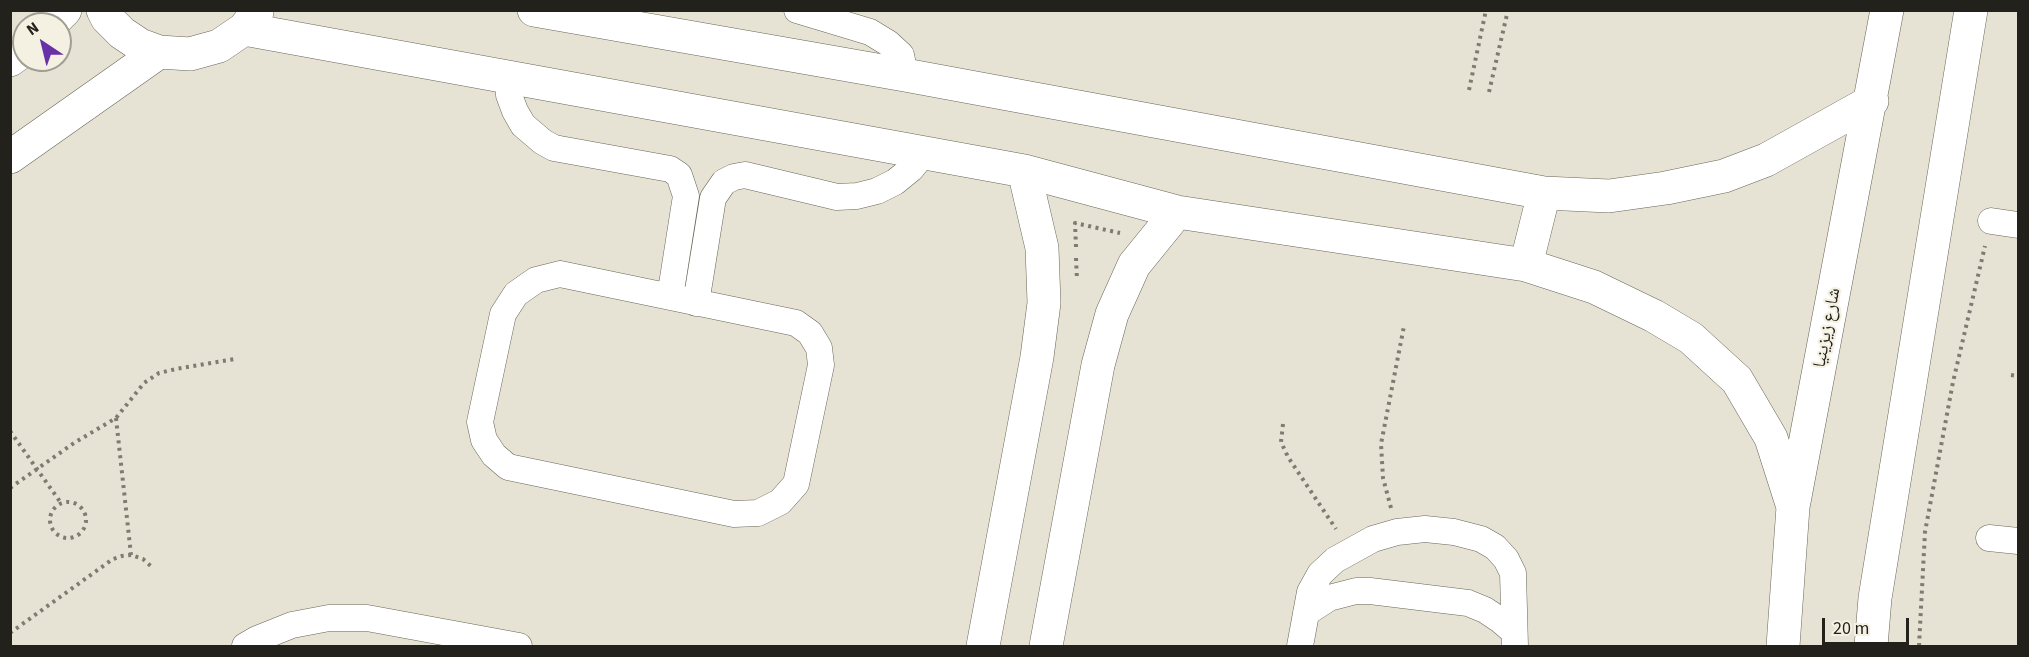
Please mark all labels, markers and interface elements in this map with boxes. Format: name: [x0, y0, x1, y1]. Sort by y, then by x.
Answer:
north arrow: [12, 12, 72, 72]
text: N: [22, 17, 43, 41]
street label: شارع زيزينيا: [1810, 286, 1846, 370]
scale bar: [1825, 606, 1912, 644]
text: 20 m: [1833, 616, 1869, 641]

